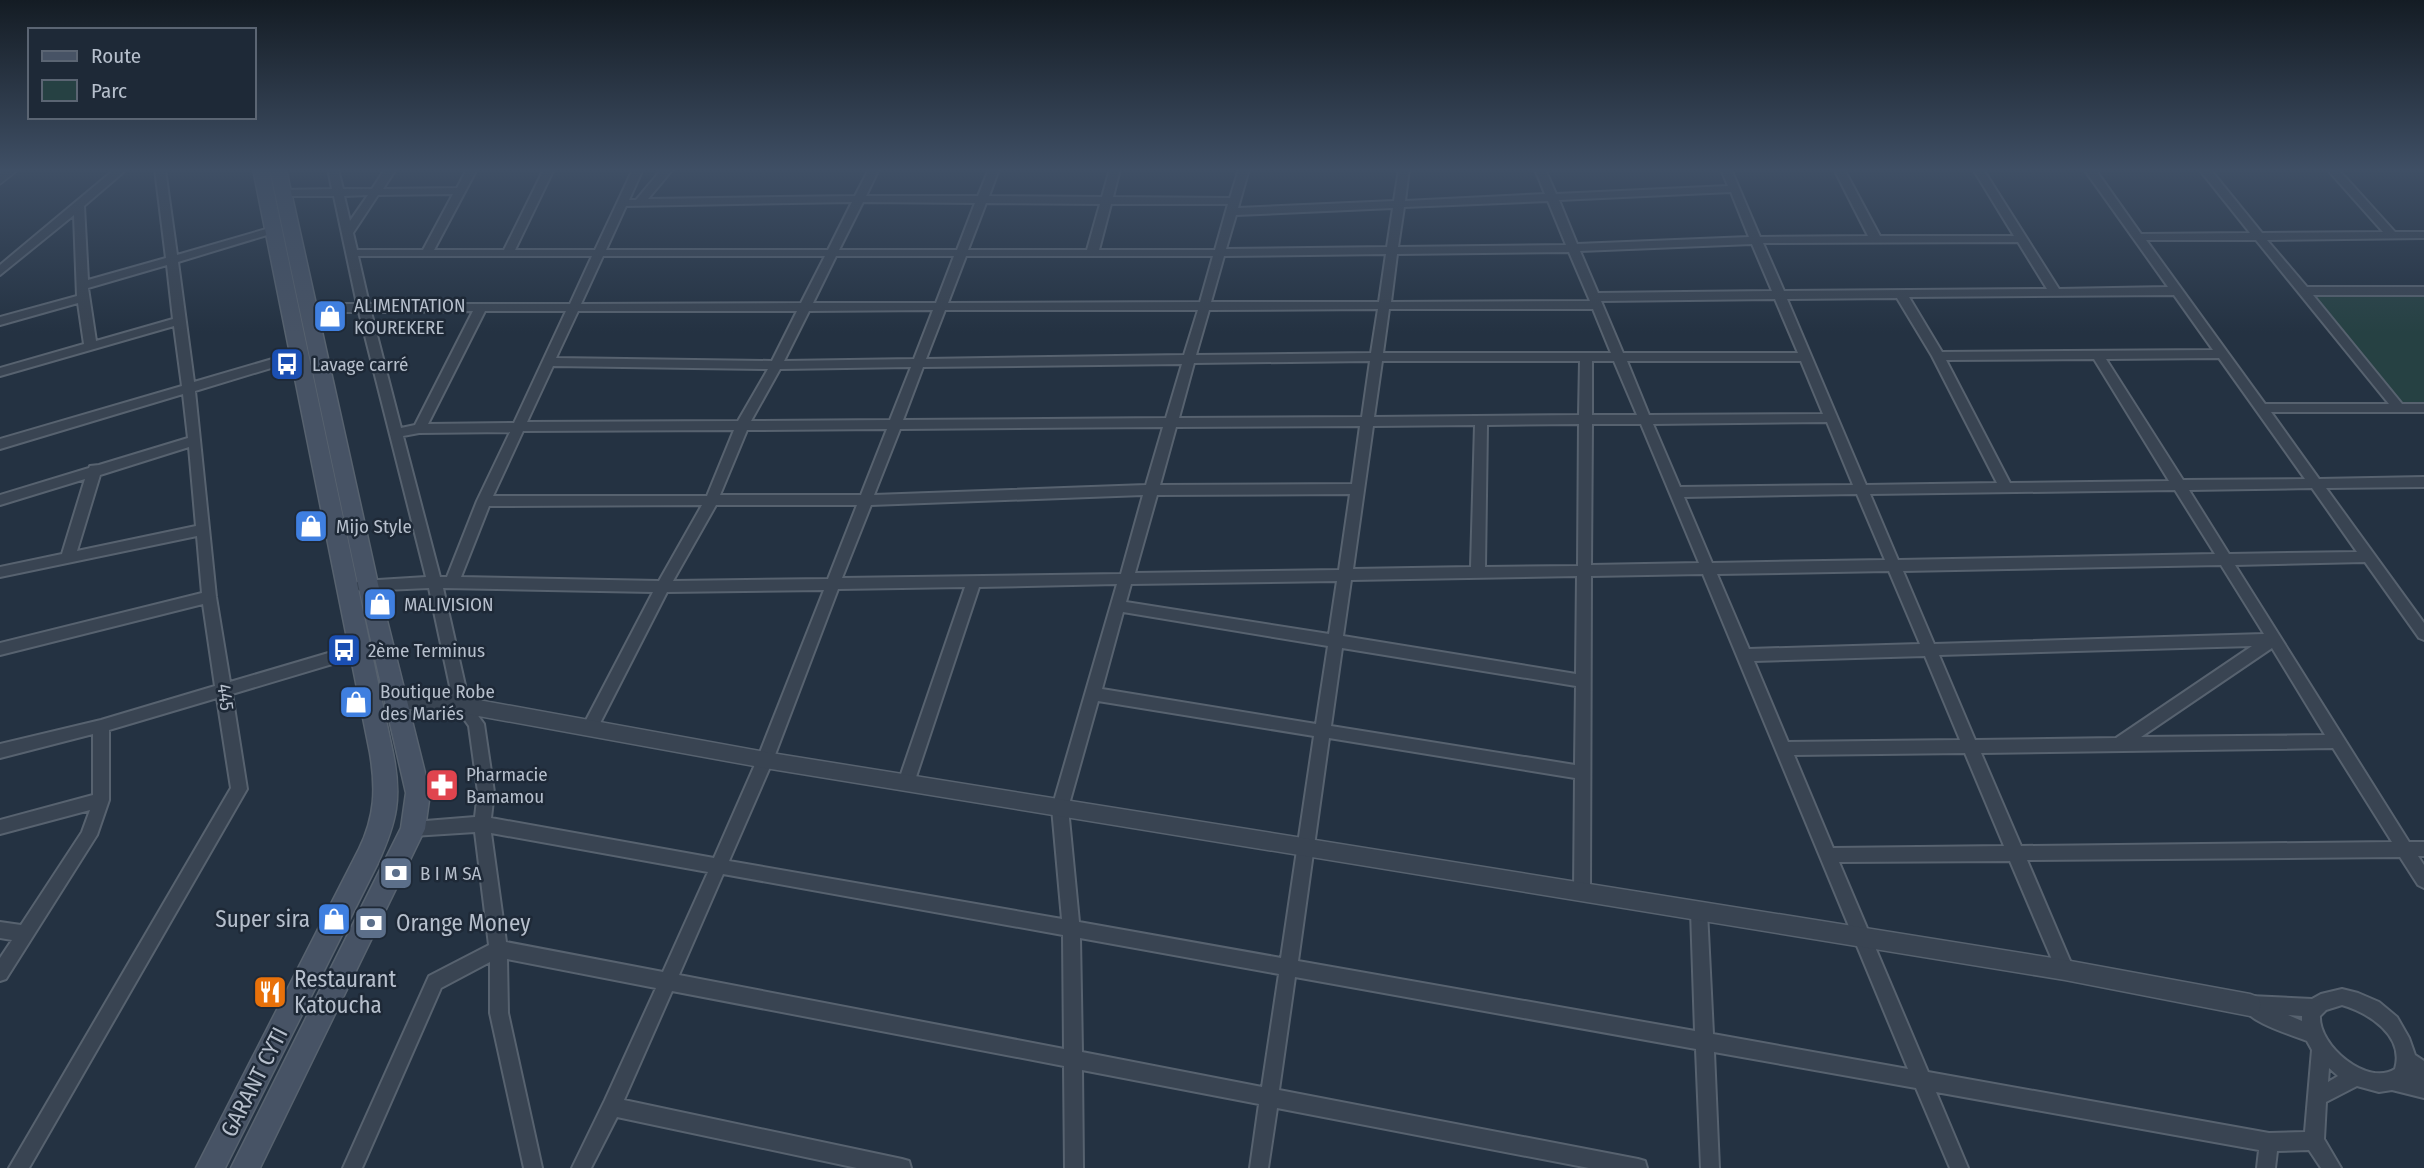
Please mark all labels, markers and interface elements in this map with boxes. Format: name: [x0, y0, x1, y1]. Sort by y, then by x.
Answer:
legend: [28, 28, 256, 119]
text: Route: [91, 43, 141, 69]
text: Parc: [91, 78, 127, 104]
place label: ALIMENTATION KOUREKERE: [354, 294, 465, 339]
shop icon: ALIMENTATION KOUREKERE: [311, 297, 349, 335]
bus stop icon: Lavage carré: [268, 345, 306, 383]
place label: Lavage carré: [312, 353, 408, 376]
shop icon: Mijo Style: [292, 507, 330, 545]
place label: Mijo Style: [336, 515, 412, 538]
shop icon: MALIVISION: [361, 585, 399, 623]
place label: MALIVISION: [404, 593, 493, 616]
bus stop icon: 2ème Terminus: [325, 631, 363, 669]
place label: 2ème Terminus: [368, 639, 485, 662]
place label: Boutique Robe des Mariés: [380, 680, 495, 725]
street label: 445: [212, 682, 239, 712]
shop icon: Boutique Robe des Mariés: [337, 683, 375, 721]
place label: Pharmacie Bamamou: [466, 763, 548, 808]
pharmacy icon: Pharmacie Bamamou: [423, 766, 461, 804]
bank icon: B I M SA: [377, 854, 415, 892]
place label: B I M SA: [420, 862, 482, 885]
shop icon: Super sira: [315, 900, 353, 938]
bank icon: Orange Money: [352, 904, 390, 942]
place label: Super sira: [215, 905, 310, 933]
place label: Orange Money: [396, 909, 531, 937]
place label: Restaurant Katoucha: [294, 965, 397, 1019]
restaurant icon: Restaurant Katoucha: [251, 973, 289, 1011]
street label: GARANT CYTI: [214, 1022, 294, 1142]

